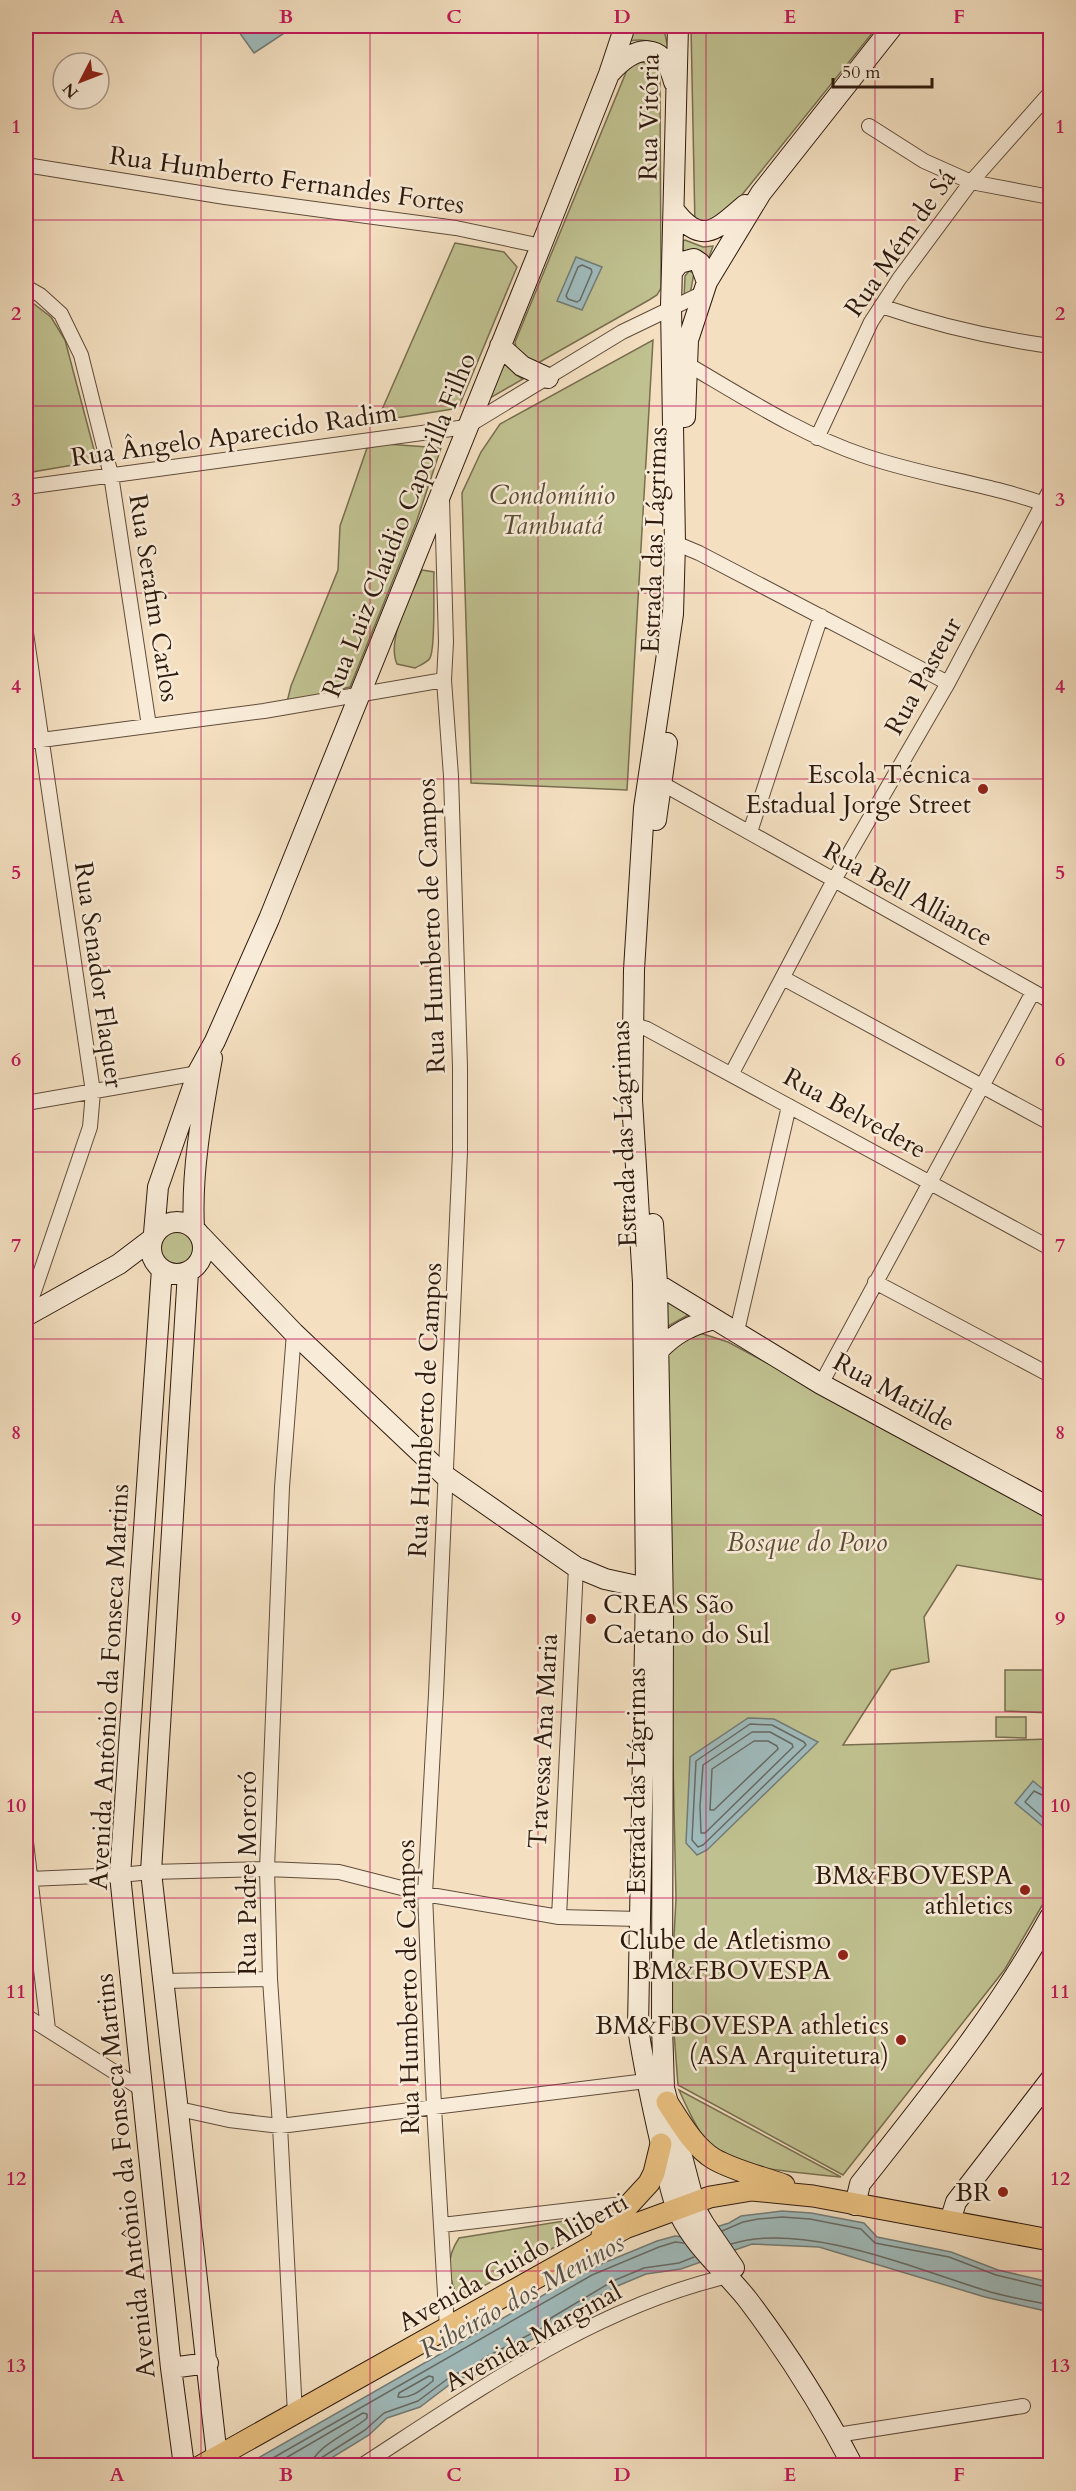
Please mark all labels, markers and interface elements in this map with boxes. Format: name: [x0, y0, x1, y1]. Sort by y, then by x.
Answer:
text: A: [109, 3, 125, 30]
text: B: [279, 3, 293, 30]
text: C: [446, 3, 462, 30]
text: D: [613, 3, 631, 30]
text: E: [784, 3, 796, 30]
text: F: [953, 3, 965, 30]
north arrow: [51, 51, 111, 111]
scale bar: [833, 51, 932, 89]
street label: Rua Vitória: [630, 53, 668, 181]
text: 50 m: [842, 60, 881, 85]
text: N: [58, 78, 83, 103]
text: 1: [11, 113, 21, 140]
text: 1: [1055, 113, 1065, 140]
street label: Rua Humberto Fernandes Fortes: [107, 138, 467, 222]
street label: Rua Mém de Sá: [836, 162, 964, 324]
text: 2: [11, 300, 21, 327]
text: 2: [1055, 300, 1065, 327]
street label: Rua Luiz Claúdio Capovilla Filho: [314, 348, 484, 702]
street label: Rua Ângelo Aparecido Radim: [69, 395, 399, 475]
street label: Estrada das Lágrimas: [633, 426, 675, 654]
park label: Condomínio Tambuatá: [489, 478, 615, 543]
text: 3: [11, 486, 21, 513]
text: 3: [1055, 486, 1065, 513]
street label: Rua Serafim Carlos: [120, 492, 188, 704]
street label: Rua Pasteur: [876, 610, 970, 741]
text: 4: [11, 673, 21, 700]
text: 4: [1055, 673, 1065, 700]
place label: Escola Técnica Estadual Jorge Street: [746, 757, 971, 822]
street label: Rua Humberto de Campos: [408, 778, 454, 1074]
marker: Escola Técnica Estadual Jorge Street: [976, 782, 990, 796]
street label: Rua Bell Alliance: [817, 833, 999, 955]
text: 5: [11, 859, 21, 886]
text: 5: [1055, 859, 1065, 886]
street label: Rua Senador Flaquer: [66, 860, 132, 1091]
street label: Estrada das Lágrimas: [603, 1020, 645, 1248]
text: 6: [11, 1046, 21, 1073]
text: 6: [1055, 1046, 1065, 1073]
street label: Rua Belvedere: [777, 1059, 933, 1167]
text: 7: [11, 1232, 21, 1259]
text: 7: [1055, 1232, 1065, 1259]
street label: Rua Humberto de Campos: [400, 1262, 450, 1558]
street label: Rua Matilde: [827, 1344, 961, 1440]
text: 8: [11, 1419, 21, 1446]
text: 8: [1055, 1419, 1065, 1446]
street label: Avenida Antônio da Fonseca Martins: [81, 1483, 137, 1891]
park label: Bosque do Povo: [727, 1525, 887, 1560]
place label: CREAS São Caetano do Sul: [603, 1587, 770, 1652]
text: 9: [11, 1605, 21, 1632]
text: 9: [1055, 1605, 1065, 1632]
marker: CREAS São Caetano do Sul: [584, 1612, 598, 1626]
street label: Travessa Ana Maria: [520, 1632, 566, 1850]
street label: Estrada das Lágrimas: [619, 1668, 654, 1894]
street label: Rua Padre Mororó: [230, 1771, 265, 1975]
text: 10: [6, 1792, 26, 1819]
text: 10: [1050, 1792, 1070, 1819]
street label: Rua Humberto de Campos: [388, 1839, 428, 2135]
place label: BM&FBOVESPA athletics: [815, 1858, 1013, 1923]
marker: BM&FBOVESPA athletics: [1018, 1883, 1032, 1897]
place label: Clube de Atletismo BM&FBOVESPA: [619, 1923, 831, 1988]
marker: Clube de Atletismo BM&FBOVESPA: [836, 1948, 850, 1962]
street label: Avenida Antônio da Fonseca Martins: [86, 1972, 164, 2380]
text: 11: [6, 1978, 26, 2005]
text: 11: [1050, 1978, 1070, 2005]
place label: BM&FBOVESPA athletics (ASA Arquitetura): [595, 2008, 889, 2073]
marker: BM&FBOVESPA athletics (ASA Arquitetura): [894, 2033, 908, 2047]
text: 12: [6, 2165, 26, 2192]
text: 12: [1050, 2165, 1070, 2192]
place label: BR: [955, 2175, 991, 2210]
street label: Avenida Guido Aliberti: [392, 2184, 634, 2340]
marker: BR: [996, 2185, 1010, 2199]
water label: Ribeirão dos Meninos: [413, 2224, 631, 2368]
street label: Avenida Marginal: [438, 2274, 628, 2400]
text: 13: [6, 2352, 26, 2379]
text: 13: [1050, 2352, 1070, 2379]
text: A: [109, 2461, 125, 2488]
text: B: [279, 2461, 293, 2488]
text: C: [446, 2461, 462, 2488]
text: D: [613, 2461, 631, 2488]
text: E: [784, 2461, 796, 2488]
text: F: [953, 2461, 965, 2488]

